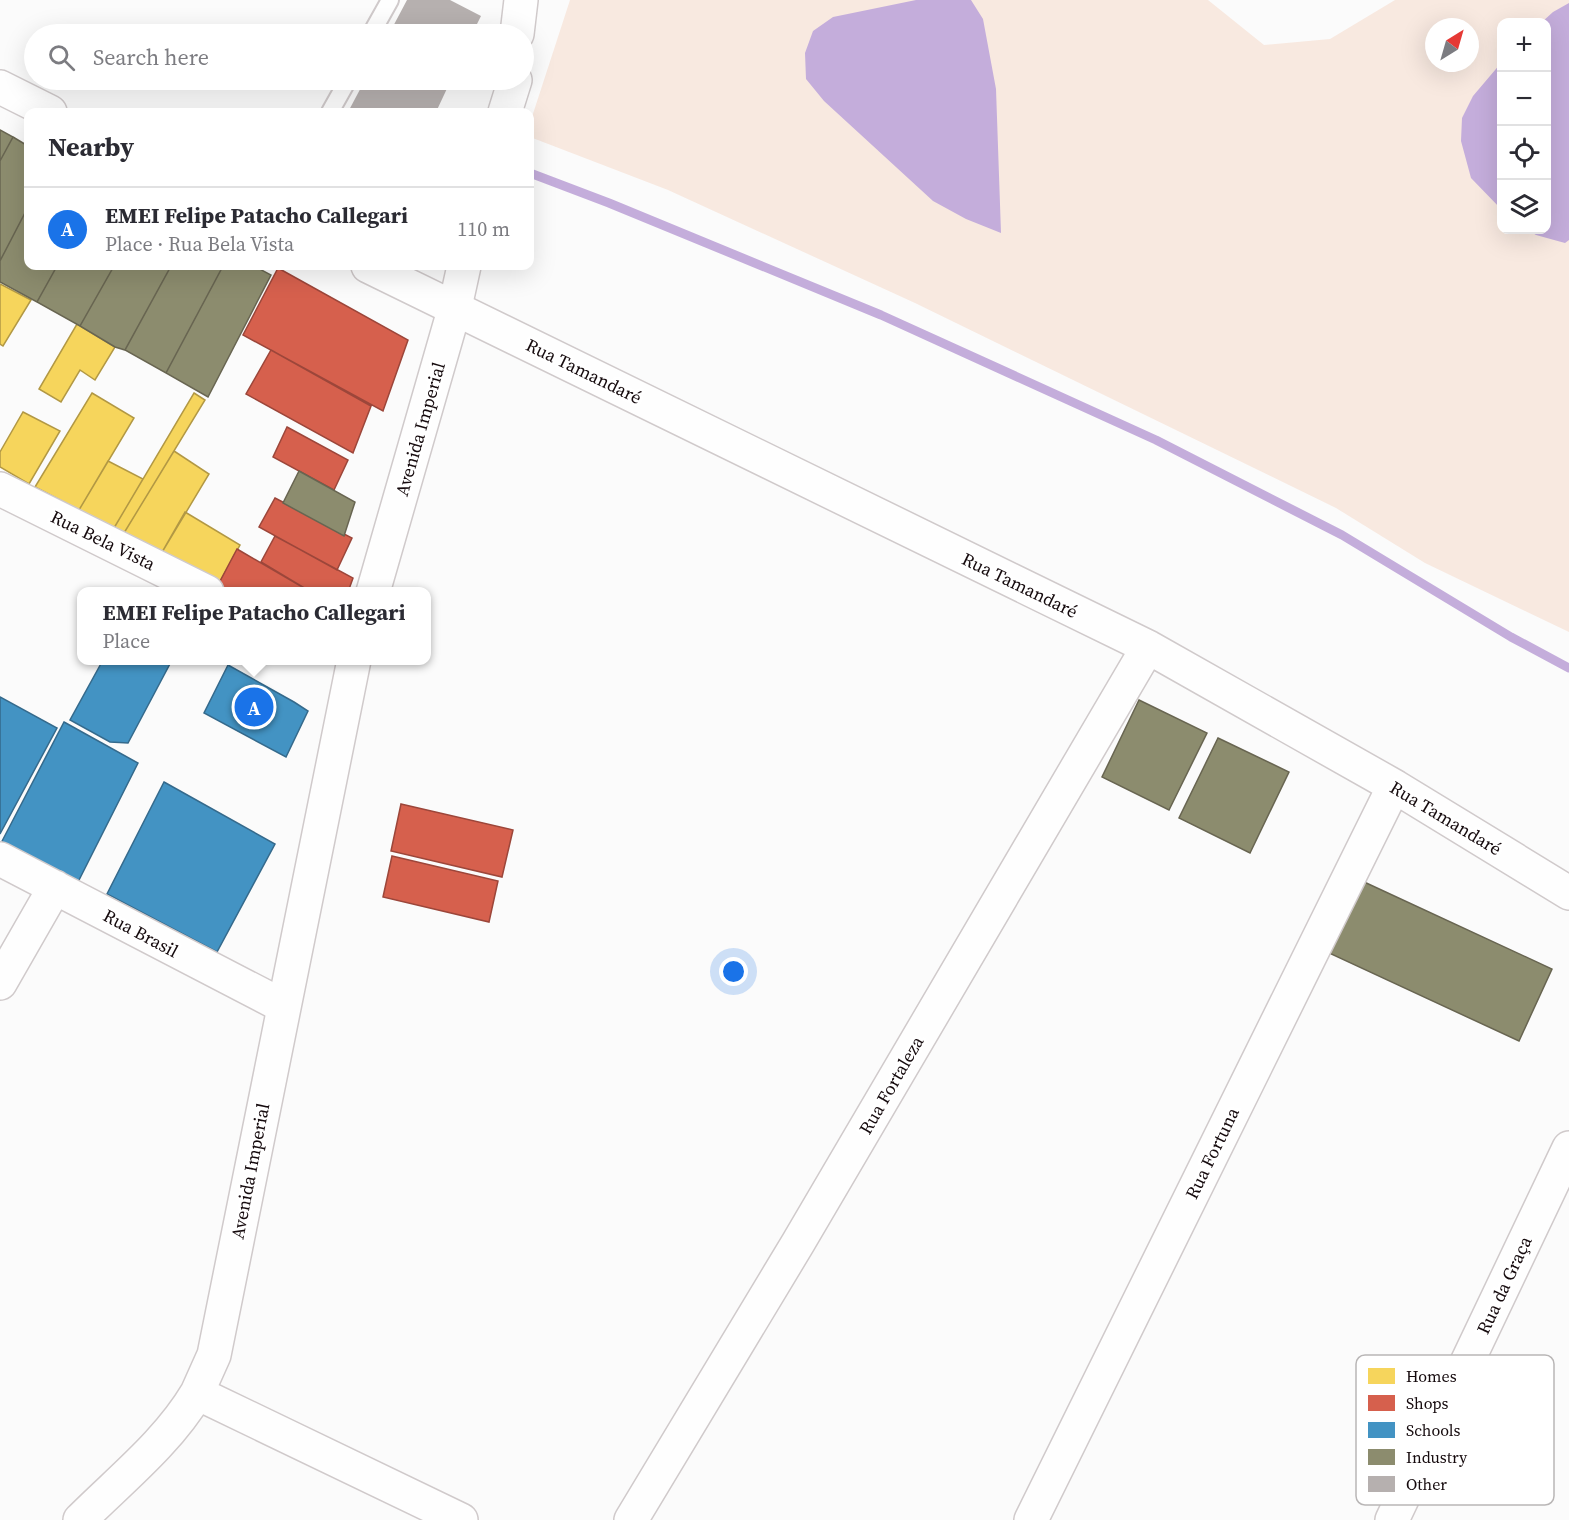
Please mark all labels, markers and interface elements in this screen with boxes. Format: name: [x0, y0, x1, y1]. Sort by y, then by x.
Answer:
north arrow: [1425, 18, 1479, 72]
map controls: [1497, 18, 1551, 234]
button: +: [1497, 18, 1551, 72]
search box: [24, 24, 534, 90]
icon: search: [45, 41, 78, 74]
text: Search here: [93, 42, 209, 72]
button: −: [1497, 72, 1551, 126]
button: locate: [1497, 126, 1551, 180]
text: Nearby: [48, 129, 134, 165]
button: layers: [1497, 180, 1551, 234]
text: EMEI Felipe Patacho Callegari: [105, 200, 408, 230]
text: A: [61, 215, 74, 243]
text: 110 m: [457, 215, 510, 243]
text: Place · Rua Bela Vista: [105, 230, 294, 258]
street label: Rua Tamandaré: [522, 332, 646, 410]
street label: Avenida Imperial: [389, 359, 451, 499]
street label: Rua Bela Vista: [47, 504, 160, 576]
street label: Rua Tamandaré: [958, 546, 1082, 624]
popup: [77, 587, 431, 665]
text: EMEI Felipe Patacho Callegari: [103, 597, 405, 627]
text: Place: [103, 627, 150, 655]
pin: A: [234, 684, 274, 730]
street label: Rua Tamandaré: [1386, 775, 1506, 861]
street label: Rua Brasil: [99, 903, 183, 963]
your location: [719, 957, 748, 986]
street label: Rua Fortaleza: [853, 1030, 930, 1139]
street label: Avenida Imperial: [225, 1101, 275, 1241]
street label: Rua Fortuna: [1179, 1102, 1245, 1203]
street label: Rua da Graça: [1470, 1231, 1538, 1338]
legend: [1356, 1355, 1554, 1505]
text: Homes: [1406, 1365, 1457, 1387]
text: Shops: [1406, 1392, 1449, 1414]
text: Schools: [1406, 1419, 1461, 1441]
text: Industry: [1406, 1446, 1468, 1468]
text: Other: [1406, 1473, 1447, 1495]

